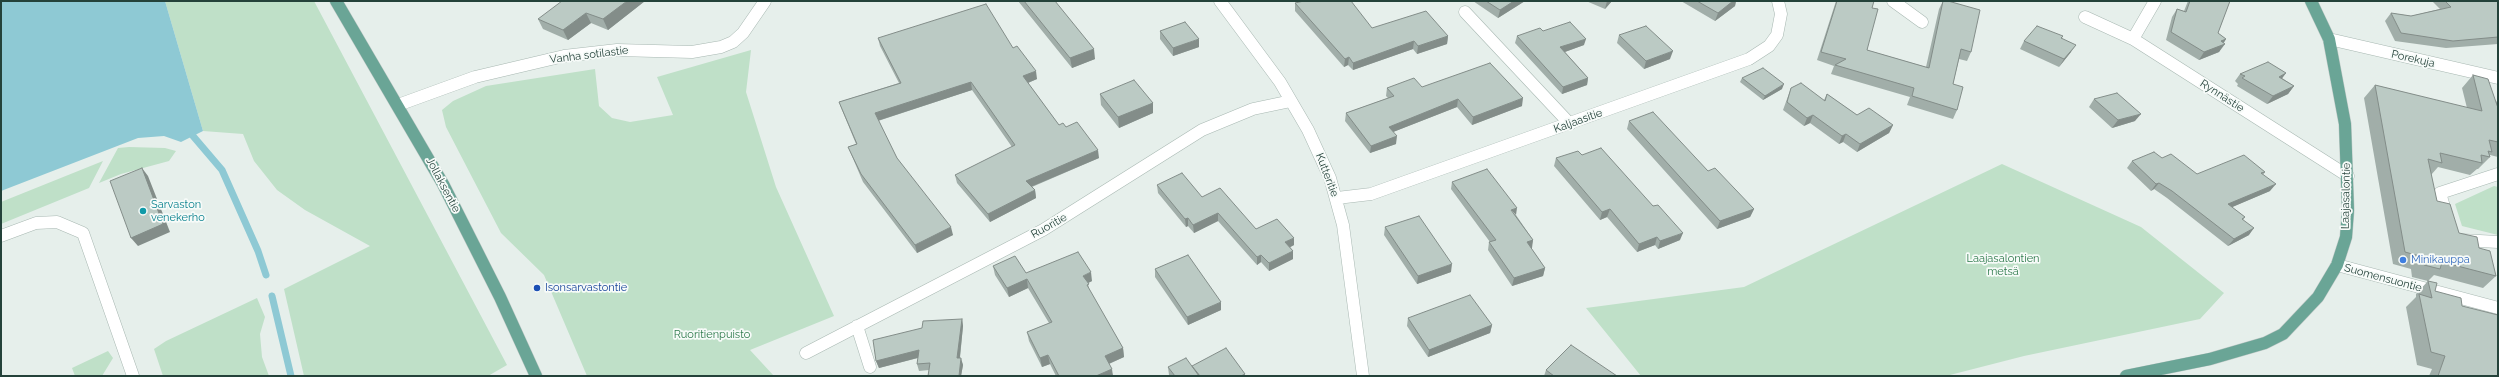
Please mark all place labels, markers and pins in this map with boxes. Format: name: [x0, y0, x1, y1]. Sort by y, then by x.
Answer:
place label: Sarvaston venekerho: [151, 198, 205, 224]
marker: Sarvaston venekerho: [138, 206, 148, 216]
place label: Minikauppa: [2411, 253, 2470, 267]
marker: Minikauppa: [2398, 255, 2408, 265]
place label: Isonsarvastontie: [545, 281, 627, 295]
marker: Isonsarvastontie: [532, 283, 542, 293]

